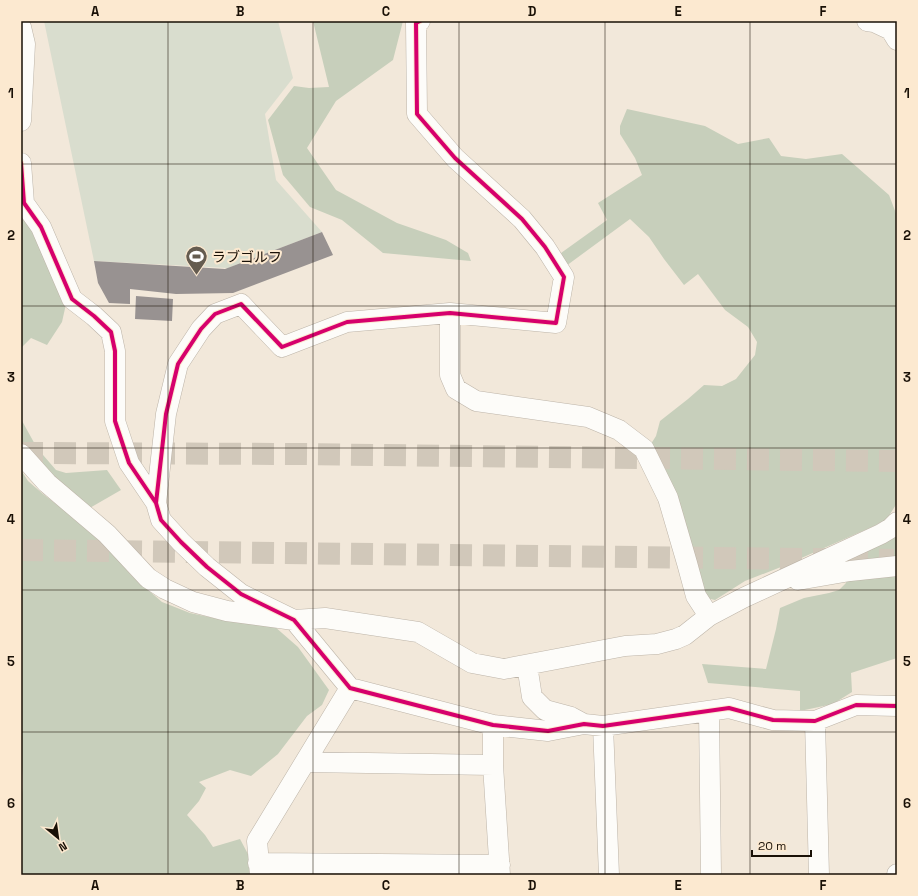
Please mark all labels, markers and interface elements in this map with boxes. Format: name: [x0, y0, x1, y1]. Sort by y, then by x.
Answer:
text: A: [91, 3, 100, 20]
text: B: [236, 3, 245, 20]
text: C: [382, 3, 390, 20]
text: D: [528, 3, 537, 20]
text: E: [674, 3, 682, 20]
text: F: [820, 3, 827, 20]
text: 1: [8, 85, 14, 102]
text: 1: [904, 85, 910, 102]
text: 2: [7, 227, 15, 244]
text: 2: [903, 227, 911, 244]
sports icon: ラブゴルフ: [183, 244, 209, 277]
place label: ラブゴルフ: [212, 248, 282, 266]
text: 3: [7, 369, 15, 386]
text: 3: [903, 369, 911, 386]
text: 4: [7, 511, 15, 528]
text: 4: [903, 511, 911, 528]
text: 5: [7, 653, 15, 670]
text: 5: [903, 653, 911, 670]
text: 6: [7, 795, 15, 812]
text: 6: [903, 795, 911, 812]
north arrow: [38, 818, 78, 858]
scale bar: [752, 832, 811, 858]
text: 20 m: [758, 838, 786, 854]
text: N: [56, 839, 69, 855]
text: A: [91, 877, 100, 894]
text: B: [236, 877, 245, 894]
text: C: [382, 877, 390, 894]
text: D: [528, 877, 537, 894]
text: E: [674, 877, 682, 894]
text: F: [820, 877, 827, 894]

